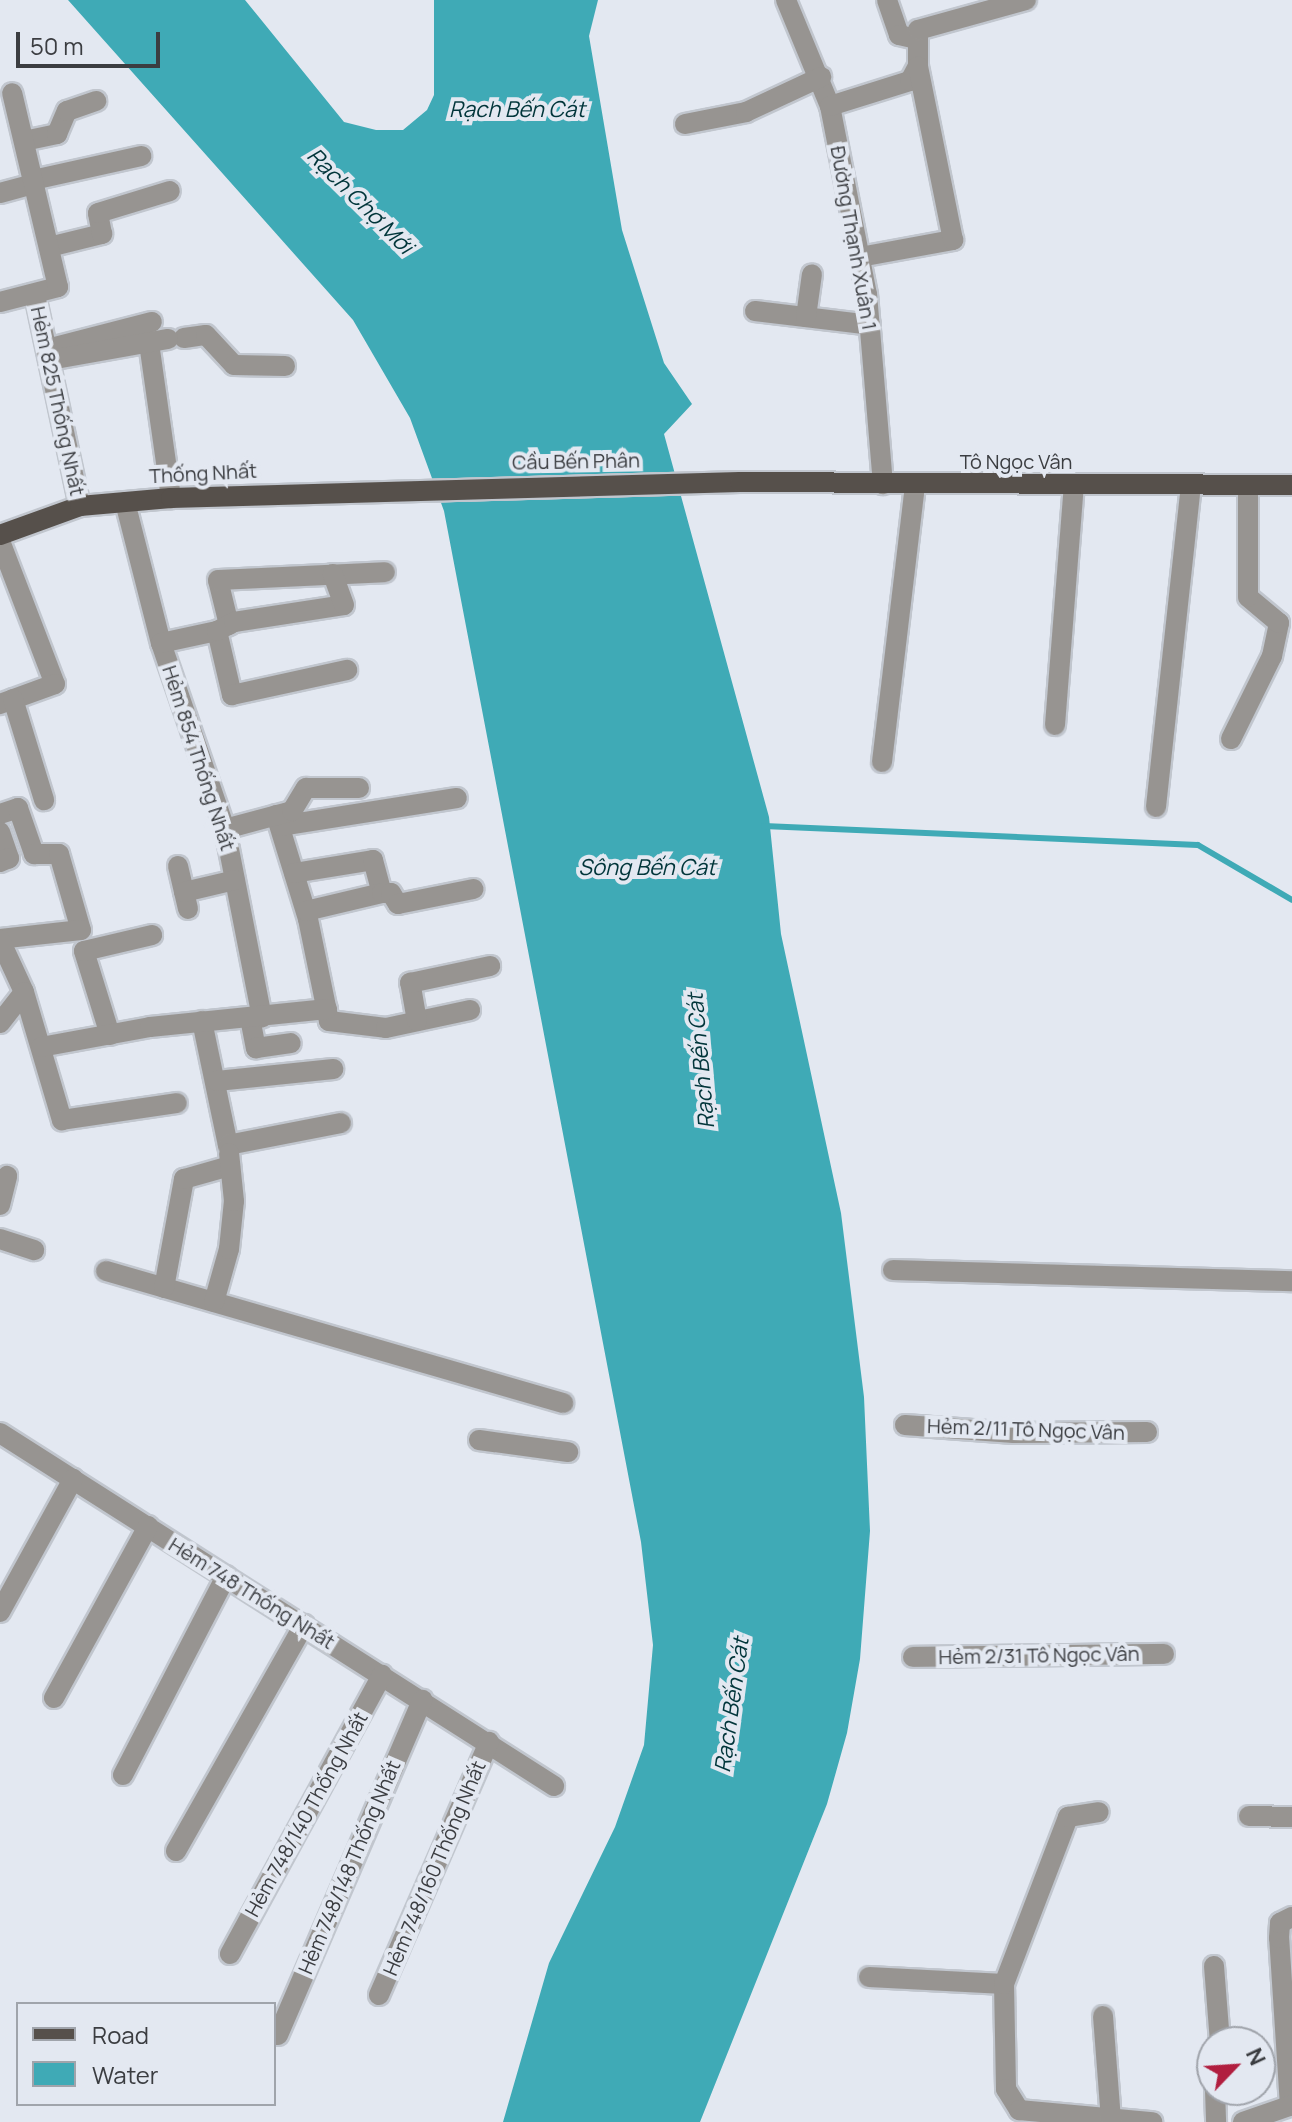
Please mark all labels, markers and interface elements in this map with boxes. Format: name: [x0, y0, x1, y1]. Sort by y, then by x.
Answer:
scale bar: [20, 16, 164, 66]
text: 50 m: [30, 29, 84, 62]
water label: Rạch Bến Cát: [449, 97, 585, 123]
water label: Rạch Chợ Mới: [302, 143, 418, 259]
street label: Đường Thạnh Xuân 1: [826, 144, 882, 332]
street label: Hẻm 825 Thống Nhất: [26, 304, 90, 498]
street label: Cầu Bến Phân: [512, 448, 640, 474]
street label: Tô Ngọc Vân: [960, 449, 1072, 473]
street label: Thống Nhất: [148, 458, 258, 488]
street label: Hẻm 854 Thống Nhất: [158, 662, 240, 854]
water label: Sông Bến Cát: [578, 855, 716, 881]
water label: Rạch Bến Cát: [682, 992, 720, 1130]
street label: Hẻm 2/11 Tô Ngọc Vân: [927, 1414, 1125, 1444]
street label: Hẻm 748 Thống Nhất: [165, 1532, 339, 1654]
water label: Rạch Bến Cát: [709, 1636, 755, 1774]
street label: Hẻm 2/31 Tô Ngọc Vân: [938, 1641, 1140, 1669]
street label: Hẻm 748/140 Thống Nhất: [240, 1707, 372, 1921]
street label: Hẻm 748/148 Thống Nhất: [293, 1756, 405, 1978]
street label: Hẻm 748/160 Thống Nhất: [378, 1757, 490, 1979]
legend: [16, 2002, 276, 2106]
text: Road: [92, 2018, 149, 2051]
north arrow: [1196, 2026, 1276, 2106]
text: N: [1239, 2043, 1273, 2070]
text: Water: [92, 2058, 159, 2091]

